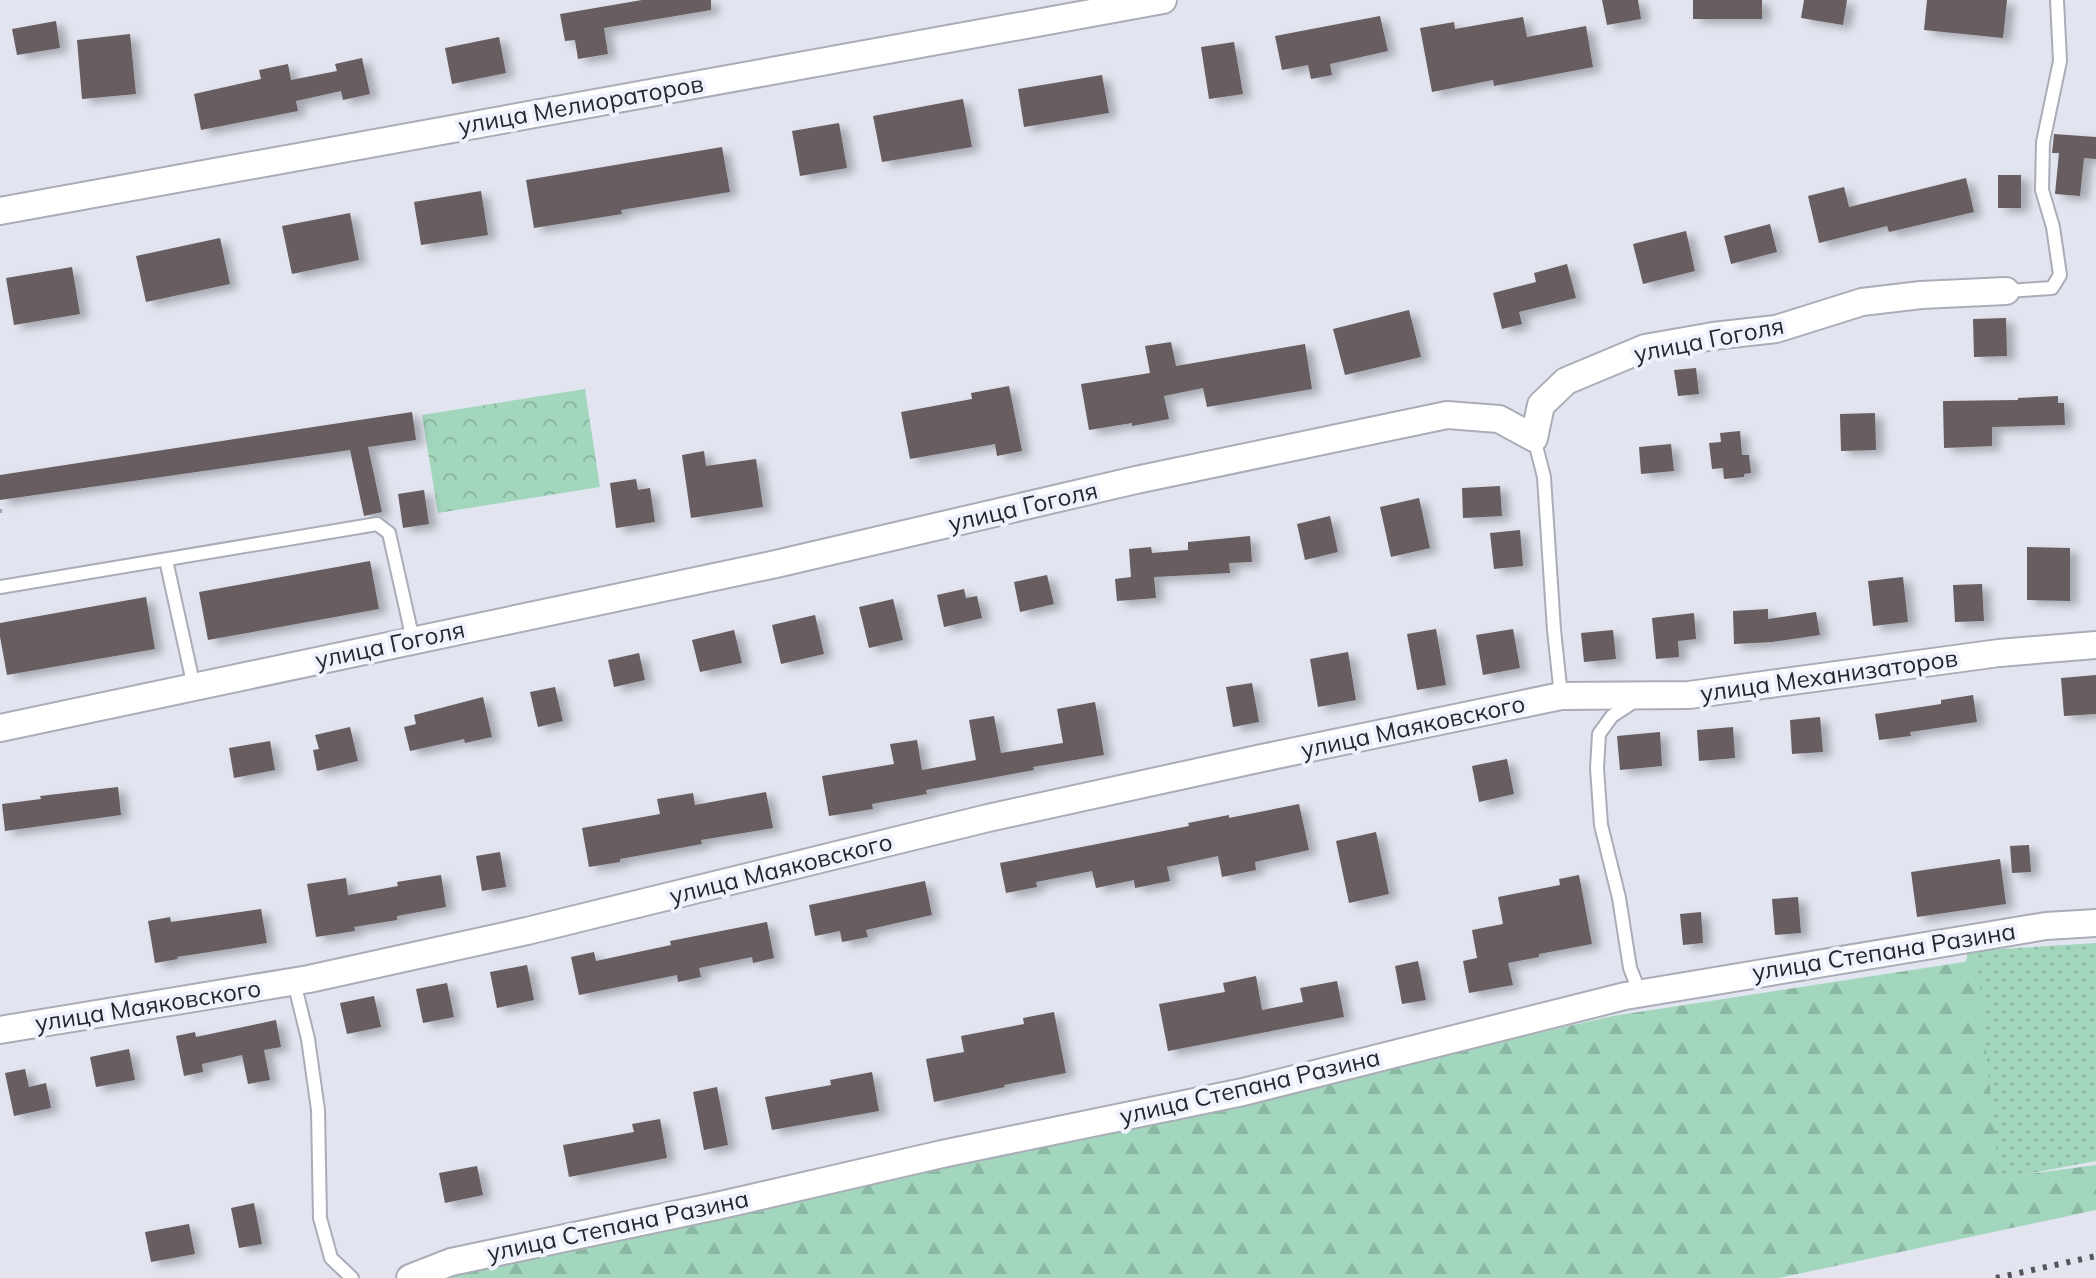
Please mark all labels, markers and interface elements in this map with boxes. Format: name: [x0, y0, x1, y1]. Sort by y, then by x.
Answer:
street label: улица Мелиораторов: [456, 68, 706, 140]
street label: улица Гоголя: [1631, 310, 1786, 368]
street label: улица Гоголя: [945, 474, 1100, 538]
street label: улица Гоголя: [312, 614, 467, 675]
street label: улица Механизаторов: [1698, 642, 1960, 708]
street label: улица Маяковского: [1298, 688, 1528, 764]
street label: улица Маяковского: [666, 826, 895, 910]
street label: улица Степана Разина: [1750, 915, 2018, 987]
street label: улица Маяковского: [33, 972, 263, 1038]
street label: улица Степана Разина: [1117, 1041, 1383, 1131]
street label: улица Степана Разина: [484, 1183, 751, 1267]

